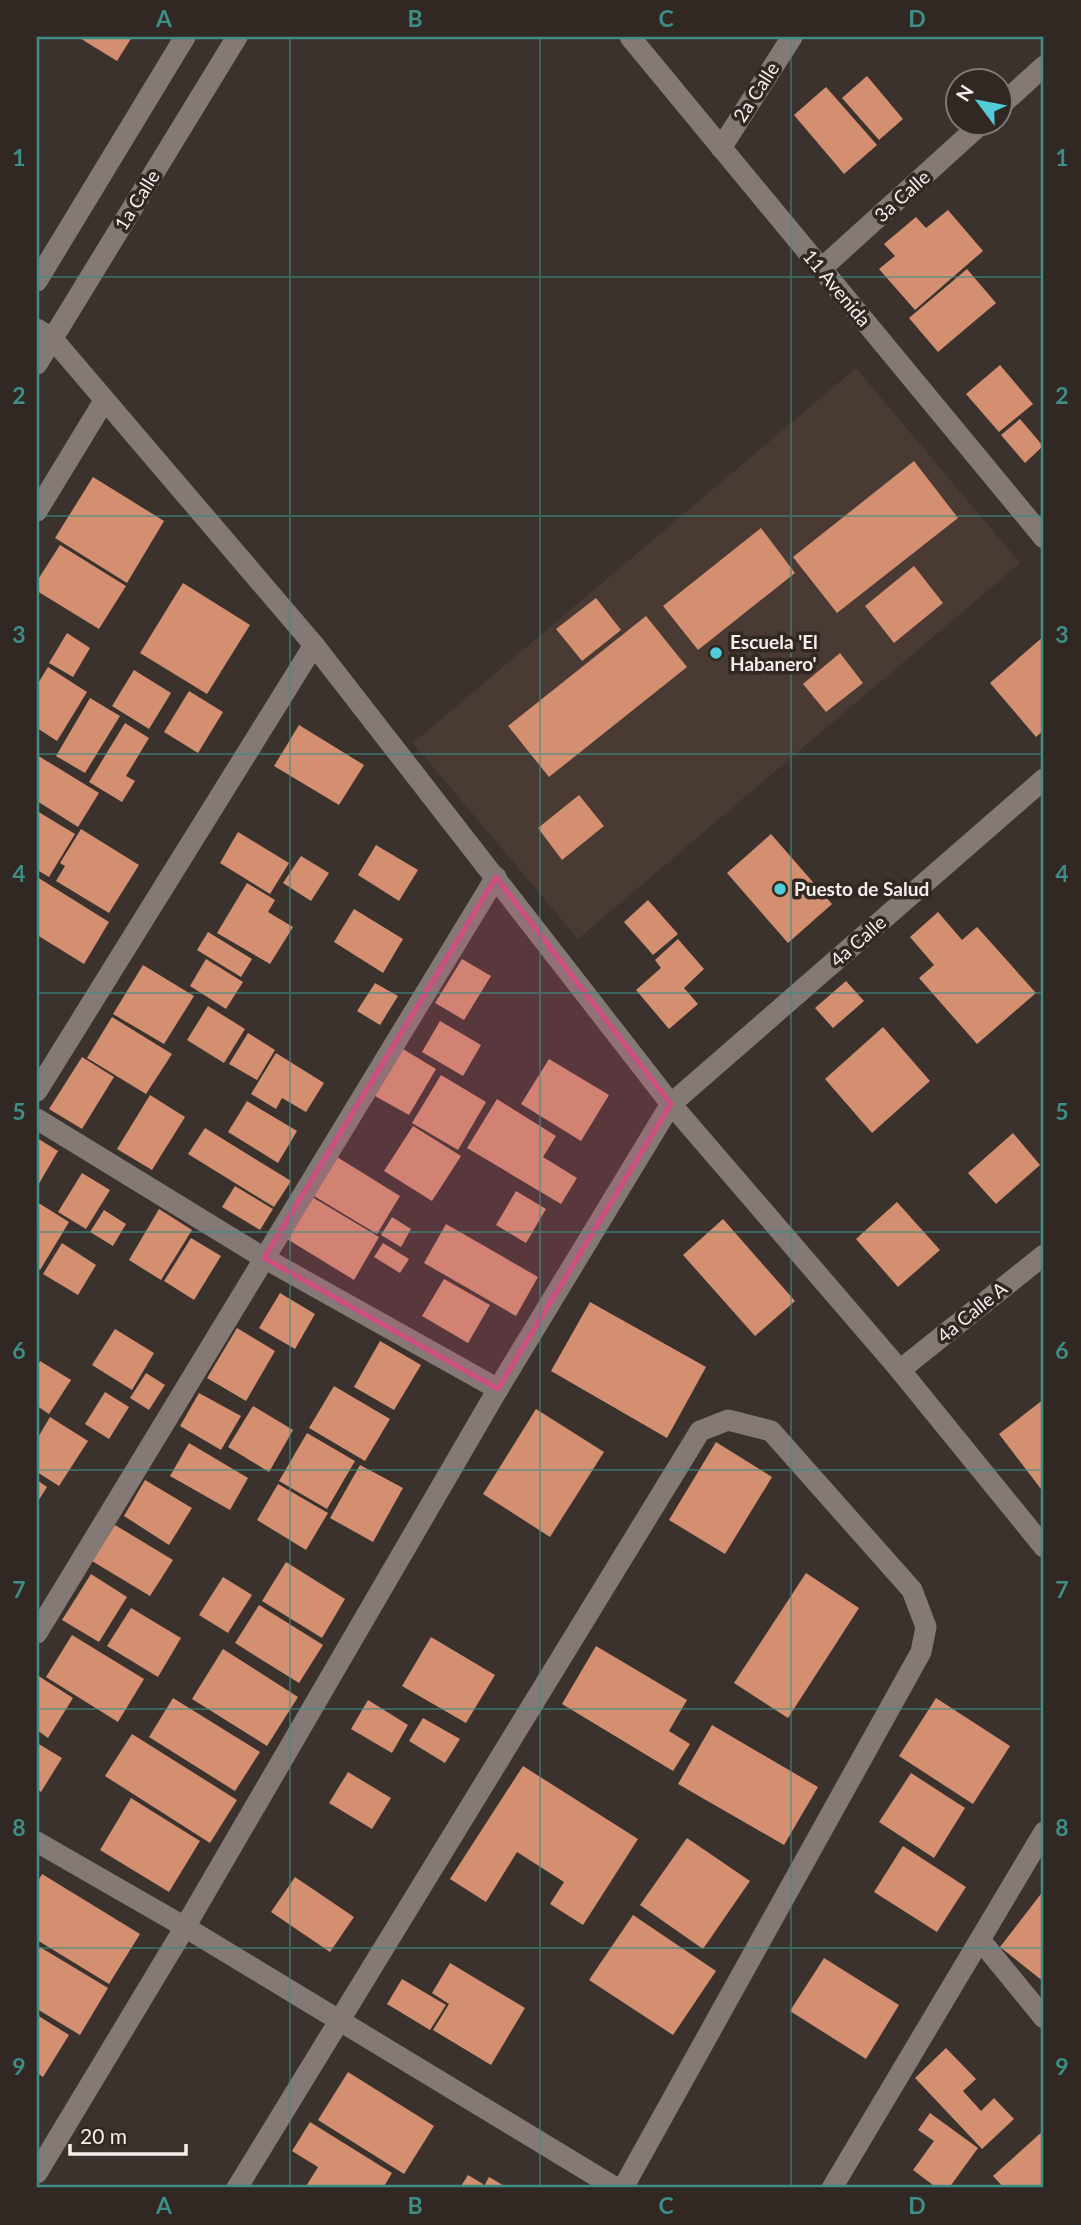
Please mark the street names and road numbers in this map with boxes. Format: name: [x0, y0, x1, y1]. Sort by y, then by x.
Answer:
street label: 2a Calle: [728, 58, 783, 126]
street label: 1a Calle: [109, 165, 164, 234]
street label: 3a Calle: [869, 165, 934, 226]
street label: 11 Avenida: [799, 245, 876, 331]
street label: 4a Calle: [825, 910, 890, 971]
street label: 4a Calle A: [932, 1276, 1011, 1347]

